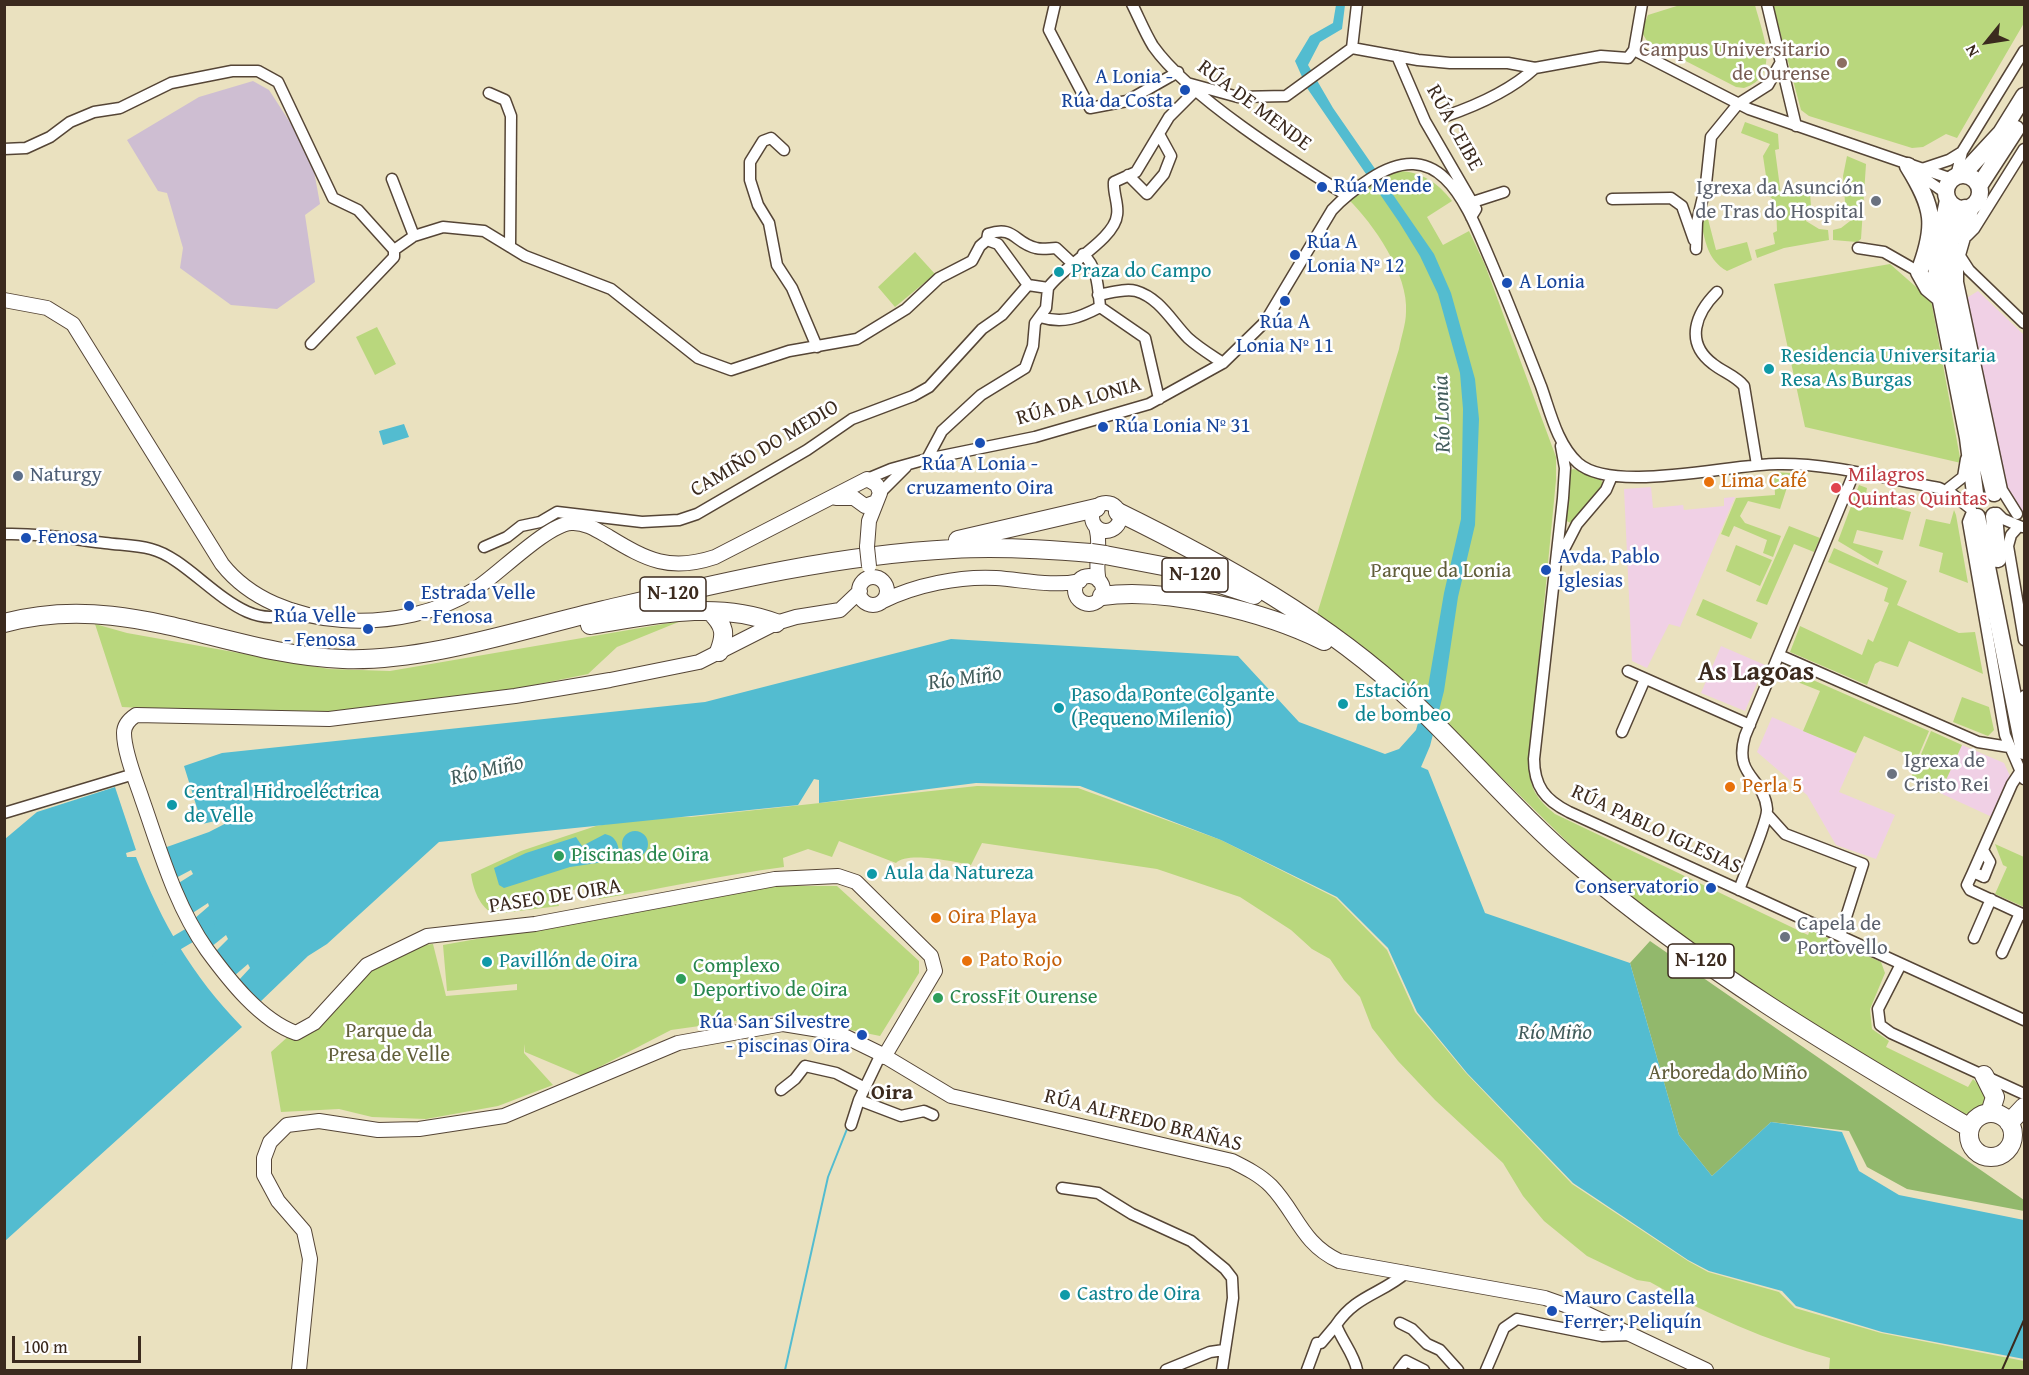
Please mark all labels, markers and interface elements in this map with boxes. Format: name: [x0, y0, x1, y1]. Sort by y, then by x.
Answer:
north arrow: [1957, 12, 2017, 72]
place label: Campus Universitario de Ourense: [1639, 38, 1830, 88]
text: N: [1958, 40, 1984, 62]
street label: RÚA DE MENDE: [1192, 55, 1316, 157]
marker: Campus Universitario de Ourense: [1835, 56, 1849, 70]
place label: A Lonia - Rúa da Costa: [1061, 65, 1173, 115]
street label: RÚA CEIBE: [1420, 81, 1488, 175]
marker: A Lonia - Rúa da Costa: [1178, 83, 1192, 97]
place label: Rúa Mende: [1334, 174, 1432, 200]
place label: Igrexa da Asunción de Tras do Hospital: [1695, 176, 1864, 226]
marker: Rúa Mende: [1315, 180, 1329, 194]
marker: Igrexa da Asunción de Tras do Hospital: [1869, 194, 1883, 208]
place label: Rúa A Lonia Nº 12: [1307, 230, 1405, 280]
marker: Rúa A Lonia Nº 12: [1288, 248, 1302, 262]
place label: Praza do Campo: [1071, 259, 1211, 285]
marker: Praza do Campo: [1052, 265, 1066, 279]
place label: A Lonia: [1519, 270, 1585, 296]
marker: A Lonia: [1500, 276, 1514, 290]
marker: Rúa A Lonia Nº 11: [1278, 294, 1292, 308]
place label: Rúa A Lonia Nº 11: [1236, 310, 1334, 360]
place label: Residencia Universitaria Resa As Burgas: [1781, 344, 1996, 394]
marker: Residencia Universitaria Resa As Burgas: [1762, 362, 1776, 376]
street label: RÚA DA LONIA: [1014, 372, 1144, 432]
water label: Río Lonia: [1428, 375, 1458, 453]
street label: CAMIÑO DO MEDIO: [686, 395, 844, 503]
place label: Rúa Lonia Nº 31: [1115, 414, 1251, 440]
marker: Rúa Lonia Nº 31: [1096, 420, 1110, 434]
marker: Rúa A Lonia - cruzamento Oira: [973, 436, 987, 450]
place label: Rúa A Lonia - cruzamento Oira: [906, 452, 1054, 502]
place label: Naturgy: [30, 463, 102, 489]
place label: Milagros Quintas Quintas: [1848, 463, 1988, 513]
marker: Naturgy: [11, 469, 25, 483]
place label: Lima Café: [1721, 469, 1807, 495]
marker: Lima Café: [1702, 475, 1716, 489]
marker: Milagros Quintas Quintas: [1829, 481, 1843, 495]
place label: Fenosa: [38, 525, 98, 551]
marker: Fenosa: [19, 531, 33, 545]
place label: Avda. Pablo Iglesias: [1558, 545, 1660, 595]
road number: N-120: [1162, 558, 1228, 592]
park label: Parque da Lonia: [1371, 559, 1511, 585]
marker: Avda. Pablo Iglesias: [1539, 563, 1553, 577]
road number: N-120: [640, 577, 706, 611]
place label: Estrada Velle - Fenosa: [421, 581, 536, 631]
marker: Estrada Velle - Fenosa: [402, 599, 416, 613]
place label: Rúa Velle - Fenosa: [274, 604, 356, 654]
marker: Rúa Velle - Fenosa: [361, 622, 375, 636]
district label: As Lagoas: [1698, 657, 1814, 689]
water label: Río Miño: [926, 661, 1004, 697]
place label: Estación de bombeo: [1355, 679, 1451, 729]
place label: Paso da Ponte Colgante (Pequeno Milenio): [1071, 683, 1275, 733]
marker: Estación de bombeo: [1336, 697, 1350, 711]
marker: Paso da Ponte Colgante (Pequeno Milenio): [1052, 701, 1066, 715]
place label: Igrexa de Cristo Rei: [1904, 749, 1989, 799]
water label: Río Miño: [448, 750, 526, 792]
marker: Igrexa de Cristo Rei: [1885, 767, 1899, 781]
place label: Perla 5: [1742, 774, 1802, 800]
street label: RÚA PABLO IGLESIAS: [1567, 779, 1745, 881]
place label: Central Hidroeléctrica de Velle: [184, 780, 380, 830]
marker: Perla 5: [1723, 780, 1737, 794]
marker: Central Hidroeléctrica de Velle: [165, 798, 179, 812]
place label: Piscinas de Oira: [571, 843, 709, 869]
marker: Piscinas de Oira: [552, 849, 566, 863]
place label: Aula da Natureza: [884, 861, 1034, 887]
marker: Aula da Natureza: [865, 867, 879, 881]
street label: PASEO DE OIRA: [487, 874, 623, 920]
place label: Conservatorio: [1575, 875, 1699, 901]
marker: Conservatorio: [1704, 881, 1718, 895]
place label: Oira Playa: [948, 905, 1037, 931]
marker: Oira Playa: [929, 911, 943, 925]
place label: Capela de Portovello: [1797, 912, 1888, 962]
marker: Capela de Portovello: [1778, 930, 1792, 944]
road number: N-120: [1668, 944, 1734, 978]
place label: Pato Rojo: [979, 948, 1062, 974]
place label: Pavillón de Oira: [499, 949, 638, 975]
place label: Complexo Deportivo de Oira: [693, 954, 848, 1004]
marker: Pato Rojo: [960, 954, 974, 968]
marker: Pavillón de Oira: [480, 955, 494, 969]
marker: Complexo Deportivo de Oira: [674, 972, 688, 986]
place label: CrossFit Ourense: [950, 985, 1098, 1011]
marker: CrossFit Ourense: [931, 991, 945, 1005]
place label: Rúa San Silvestre - piscinas Oira: [700, 1010, 850, 1060]
park label: Parque da Presa de Velle: [328, 1019, 450, 1069]
water label: Río Miño: [1518, 1020, 1592, 1046]
marker: Rúa San Silvestre - piscinas Oira: [855, 1028, 869, 1042]
park label: Arboreda do Miño: [1648, 1061, 1808, 1087]
district label: Oira: [871, 1080, 913, 1106]
street label: RÚA ALFREDO BRAÑAS: [1042, 1084, 1244, 1158]
place label: Castro de Oira: [1077, 1282, 1200, 1308]
place label: Mauro Castella Ferrer; Peliquín: [1564, 1286, 1702, 1336]
marker: Castro de Oira: [1058, 1288, 1072, 1302]
marker: Mauro Castella Ferrer; Peliquín: [1545, 1304, 1559, 1318]
scale bar: [15, 1324, 144, 1362]
text: 100 m: [23, 1333, 68, 1360]

